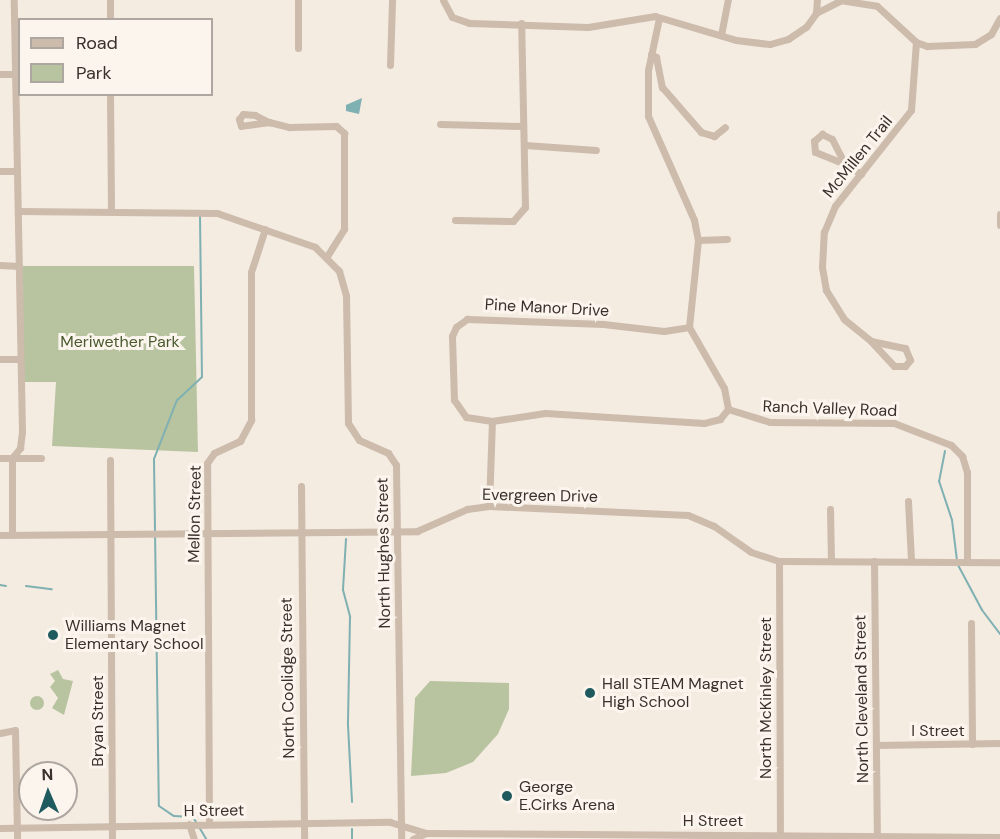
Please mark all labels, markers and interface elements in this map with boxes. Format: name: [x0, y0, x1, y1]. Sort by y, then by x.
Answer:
legend: [18, 18, 213, 96]
text: Road: [76, 31, 118, 55]
text: Park: [76, 61, 112, 85]
street label: McMillen Trail: [819, 112, 897, 202]
street label: Pine Manor Drive: [484, 295, 610, 321]
park label: Meriwether Park: [60, 332, 180, 352]
street label: Ranch Valley Road: [762, 397, 898, 421]
street label: Mellon Street: [185, 465, 205, 563]
street label: North Hughes Street: [373, 477, 395, 629]
street label: Evergreen Drive: [482, 485, 598, 507]
street label: North Coolidge Street: [277, 597, 299, 759]
street label: North Cleveland Street: [851, 615, 873, 783]
place label: Williams Magnet Elementary School: [65, 616, 203, 654]
street label: North McKinley Street: [756, 617, 776, 779]
marker: Williams Magnet Elementary School: [46, 628, 60, 642]
place label: Hall STEAM Magnet High School: [602, 674, 744, 712]
street label: Bryan Street: [88, 675, 108, 767]
marker: Hall STEAM Magnet High School: [583, 686, 597, 700]
street label: I Street: [911, 721, 965, 741]
north arrow: [18, 761, 78, 821]
text: N: [41, 764, 54, 785]
place label: George E.Cirks Arena: [519, 777, 615, 815]
marker: George E.Cirks Arena: [500, 789, 514, 803]
street label: H Street: [184, 801, 244, 821]
street label: H Street: [683, 811, 743, 831]

